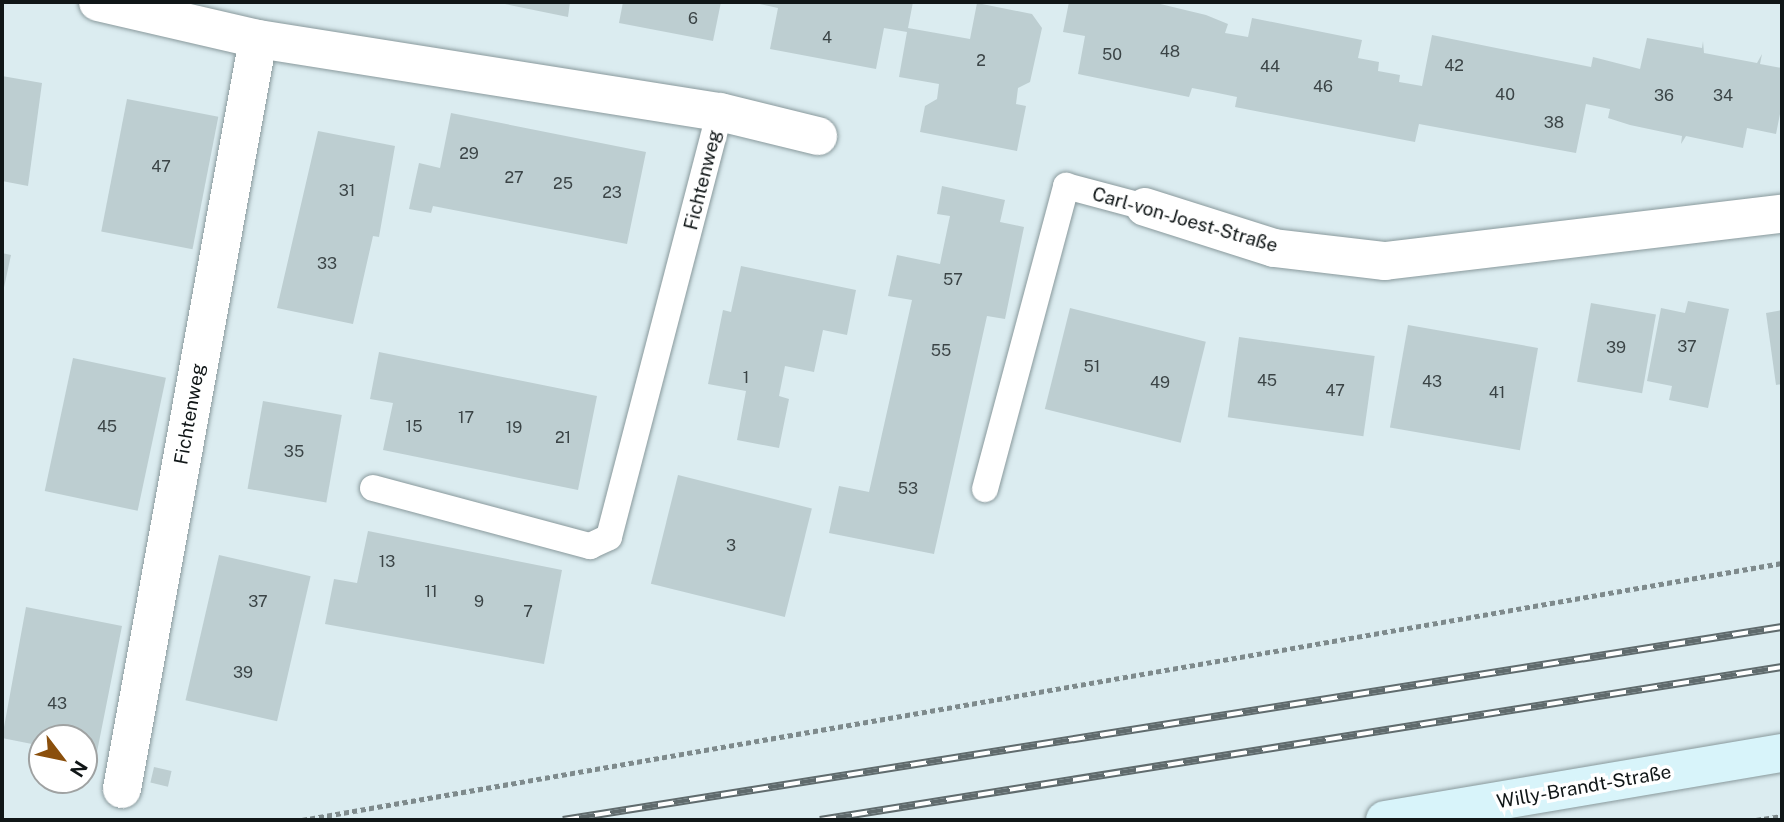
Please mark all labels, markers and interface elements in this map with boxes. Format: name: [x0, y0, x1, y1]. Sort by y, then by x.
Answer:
house number: 6: [688, 9, 698, 29]
house number: 4: [822, 28, 832, 48]
house number: 48: [1160, 42, 1180, 62]
house number: 50: [1102, 45, 1122, 65]
house number: 2: [976, 51, 986, 71]
house number: 42: [1444, 56, 1464, 76]
house number: 44: [1260, 57, 1280, 77]
house number: 46: [1313, 77, 1333, 97]
house number: 40: [1495, 85, 1515, 105]
house number: 36: [1654, 86, 1674, 106]
house number: 34: [1713, 86, 1733, 106]
house number: 38: [1544, 113, 1564, 133]
street label: Fichtenweg: [680, 128, 726, 232]
house number: 29: [459, 144, 479, 164]
house number: 47: [151, 157, 171, 177]
house number: 27: [504, 168, 524, 188]
house number: 25: [553, 174, 573, 194]
house number: 31: [339, 181, 355, 201]
house number: 23: [602, 183, 622, 203]
street label: Carl-von-Joest-Straße: [1090, 183, 1280, 257]
house number: 33: [317, 254, 337, 274]
house number: 57: [943, 270, 963, 290]
house number: 37: [1677, 337, 1697, 357]
house number: 39: [1606, 338, 1626, 358]
house number: 55: [931, 341, 951, 361]
house number: 51: [1084, 357, 1100, 377]
street label: Fichtenweg: [170, 362, 210, 466]
house number: 1: [743, 368, 749, 388]
house number: 45: [1257, 371, 1277, 391]
house number: 43: [1422, 372, 1442, 392]
house number: 49: [1150, 373, 1170, 393]
house number: 47: [1325, 381, 1345, 401]
house number: 41: [1489, 383, 1505, 403]
house number: 17: [458, 408, 474, 428]
house number: 45: [97, 417, 117, 437]
house number: 15: [406, 417, 422, 437]
house number: 19: [506, 418, 522, 438]
house number: 21: [555, 428, 571, 448]
house number: 35: [284, 442, 304, 462]
house number: 53: [898, 479, 918, 499]
house number: 3: [726, 536, 736, 556]
house number: 13: [379, 552, 395, 572]
house number: 11: [424, 582, 438, 602]
house number: 37: [248, 592, 268, 612]
house number: 9: [474, 592, 484, 612]
house number: 7: [523, 602, 533, 622]
house number: 39: [233, 663, 253, 683]
house number: 43: [47, 694, 67, 714]
north arrow: [28, 724, 98, 794]
text: N: [66, 757, 92, 781]
street label: Willy-Brandt-Straße: [1495, 760, 1673, 814]

